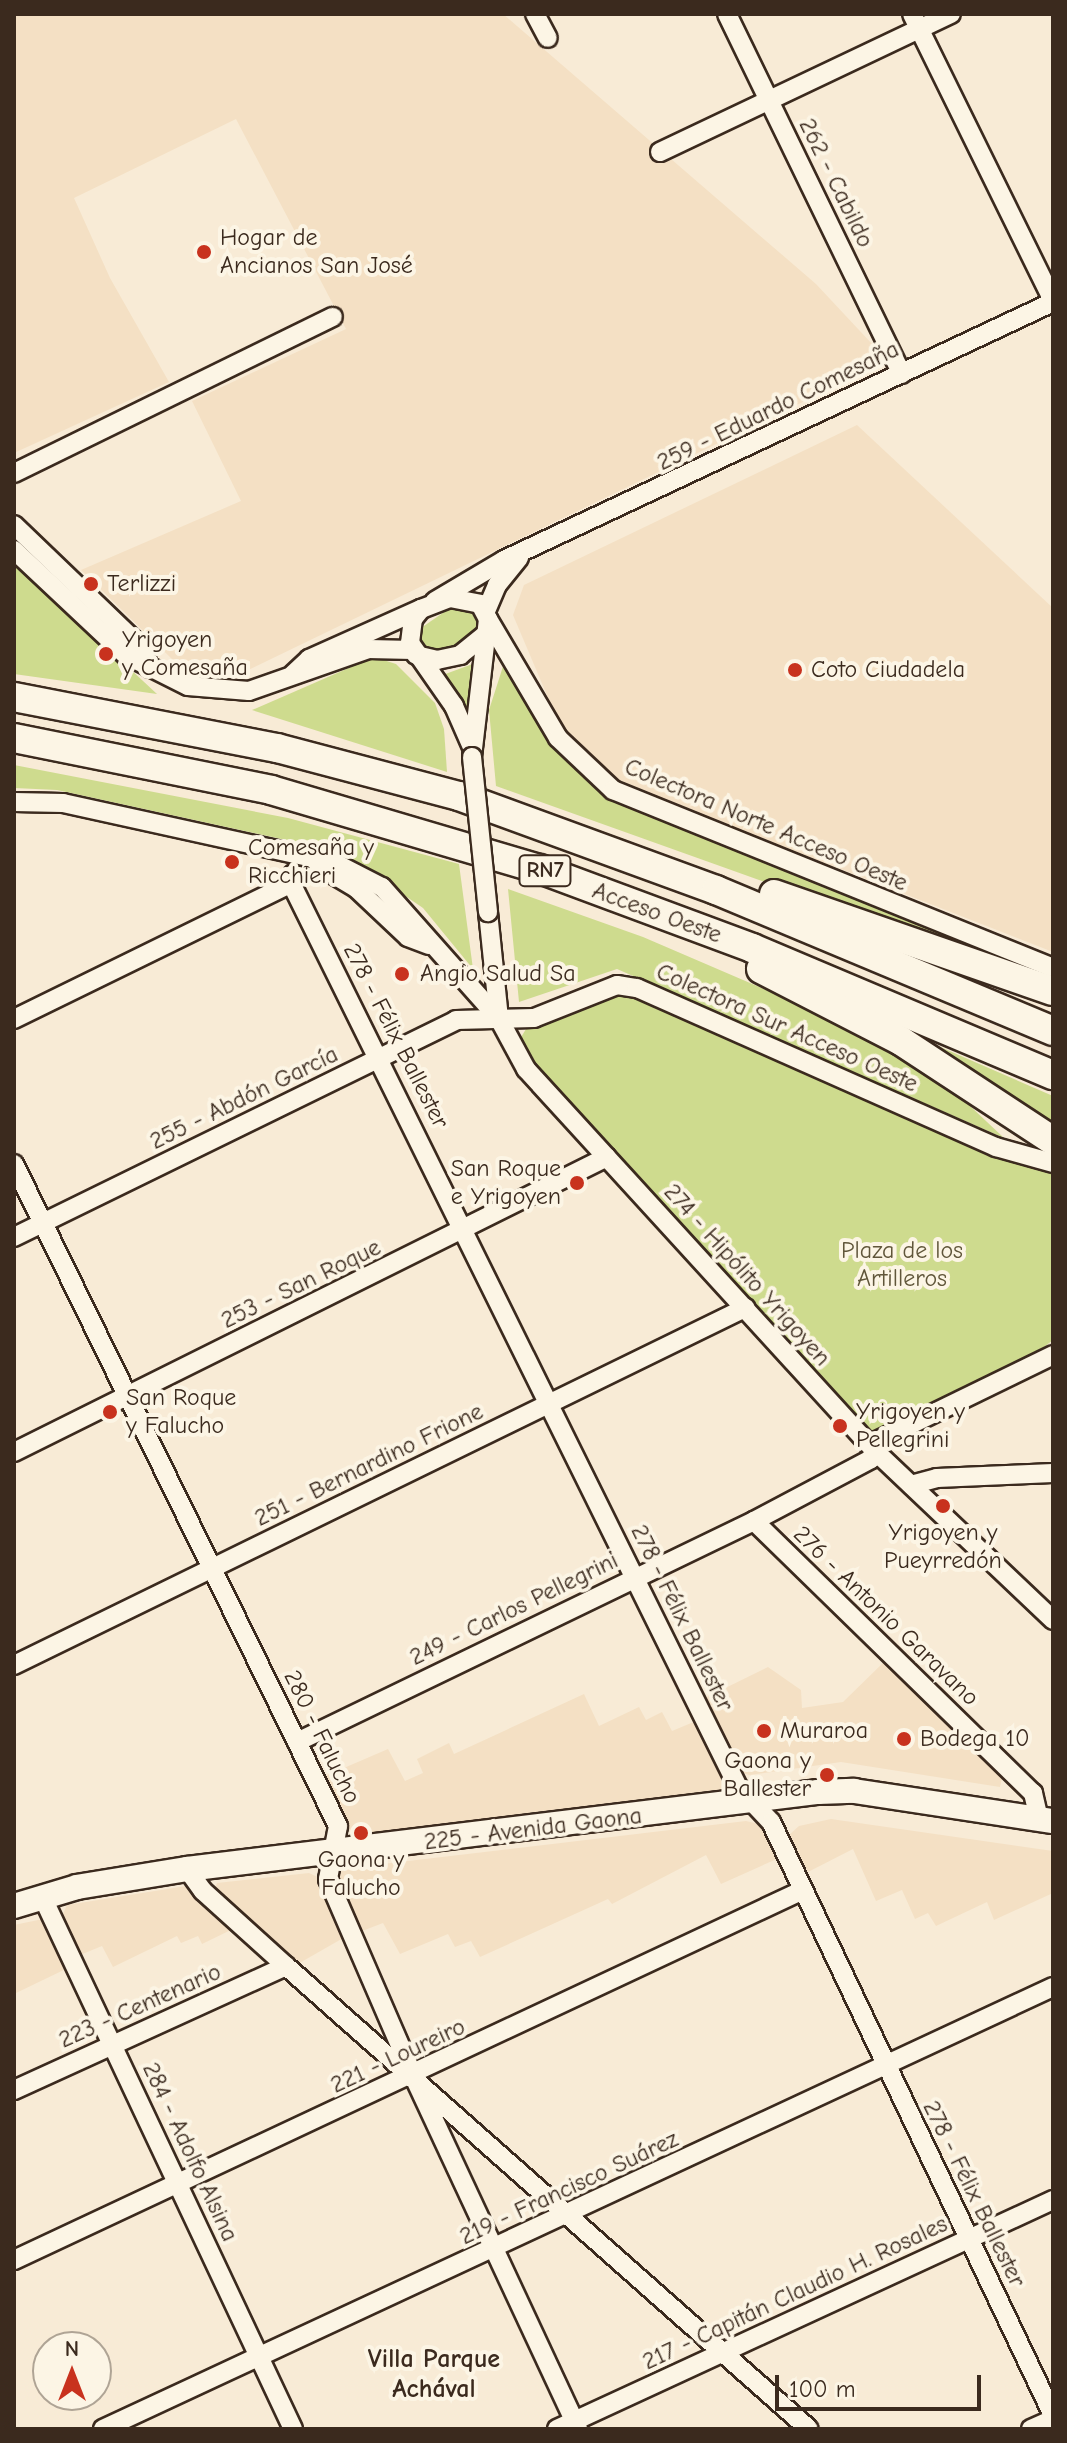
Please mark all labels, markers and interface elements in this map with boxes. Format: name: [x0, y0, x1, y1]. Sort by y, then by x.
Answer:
street label: 262 - Cabildo: [792, 114, 880, 252]
place label: Hogar de Ancianos San José: [220, 224, 413, 280]
marker: Hogar de Ancianos San José: [195, 243, 213, 261]
street label: 259 - Eduardo Comesaña: [652, 335, 904, 477]
place label: Terlizzi: [107, 570, 176, 598]
marker: Terlizzi: [82, 575, 100, 593]
place label: Yrigoyen y Comesaña: [122, 626, 248, 682]
marker: Yrigoyen y Comesaña: [97, 645, 115, 663]
place label: Coto Ciudadela: [811, 656, 965, 684]
marker: Coto Ciudadela: [786, 661, 804, 679]
street label: Colectora Norte Acceso Oeste: [620, 752, 912, 898]
place label: Comesaña y Ricchieri: [248, 834, 374, 890]
marker: Comesaña y Ricchieri: [223, 853, 241, 871]
road number: RN7: [517, 853, 573, 889]
street label: Acceso Oeste: [588, 876, 726, 950]
street label: 278 - Félix Ballester: [337, 939, 455, 1133]
street label: Colectora Sur Acceso Oeste: [652, 957, 922, 1099]
place label: Angio Salud Sa: [420, 960, 576, 988]
marker: Angio Salud Sa: [391, 963, 413, 985]
street label: 255 - Abdón García: [145, 1040, 343, 1156]
place label: San Roque e Yrigoyen: [451, 1155, 561, 1211]
marker: San Roque e Yrigoyen: [568, 1174, 586, 1192]
street label: 274 - Hipólito Yrigoyen: [658, 1178, 836, 1372]
street label: 253 - San Roque: [217, 1233, 385, 1335]
park label: Plaza de los Artilleros: [841, 1237, 963, 1293]
place label: San Roque y Falucho: [126, 1384, 236, 1440]
street label: 251 - Bernardino Frione: [250, 1397, 488, 1533]
place label: Yrigoyen y Pellegrini: [856, 1398, 965, 1454]
marker: San Roque y Falucho: [101, 1403, 119, 1421]
marker: Yrigoyen y Pellegrini: [831, 1417, 849, 1435]
marker: Yrigoyen y Pueyrredón: [934, 1497, 952, 1515]
place label: Yrigoyen y Pueyrredón: [884, 1519, 1002, 1575]
street label: 278 - Félix Ballester: [624, 1520, 740, 1716]
street label: 276 - Antonio Garavano: [787, 1520, 985, 1712]
street label: 249 - Carlos Pellegrini: [405, 1546, 623, 1672]
street label: 280 - Falucho: [277, 1666, 367, 1808]
place label: Muraroa: [780, 1717, 868, 1745]
marker: Muraroa: [755, 1722, 773, 1740]
place label: Bodega 10: [920, 1725, 1030, 1753]
marker: Bodega 10: [895, 1730, 913, 1748]
place label: Gaona y Ballester: [723, 1747, 811, 1803]
marker: Gaona y Ballester: [818, 1766, 836, 1784]
street label: 225 - Avenida Gaona: [423, 1801, 643, 1857]
marker: Gaona y Falucho: [352, 1824, 370, 1842]
place label: Gaona y Falucho: [318, 1846, 404, 1902]
street label: 223 - Centenario: [54, 1957, 226, 2055]
street label: 221 - Loureiro: [326, 2012, 470, 2100]
street label: 284 - Adolfo Alsina: [136, 2058, 244, 2246]
street label: 278 - Félix Ballester: [916, 2096, 1032, 2292]
street label: 219 - Francisco Suárez: [455, 2125, 683, 2251]
street label: 217 - Capitán Claudio H. Rosales: [638, 2210, 952, 2376]
north arrow: [32, 2331, 112, 2411]
text: N: [65, 2336, 79, 2362]
district label: Villa Parque Achával: [368, 2344, 500, 2406]
scale bar: [779, 2359, 985, 2409]
text: 100 m: [789, 2375, 856, 2403]

